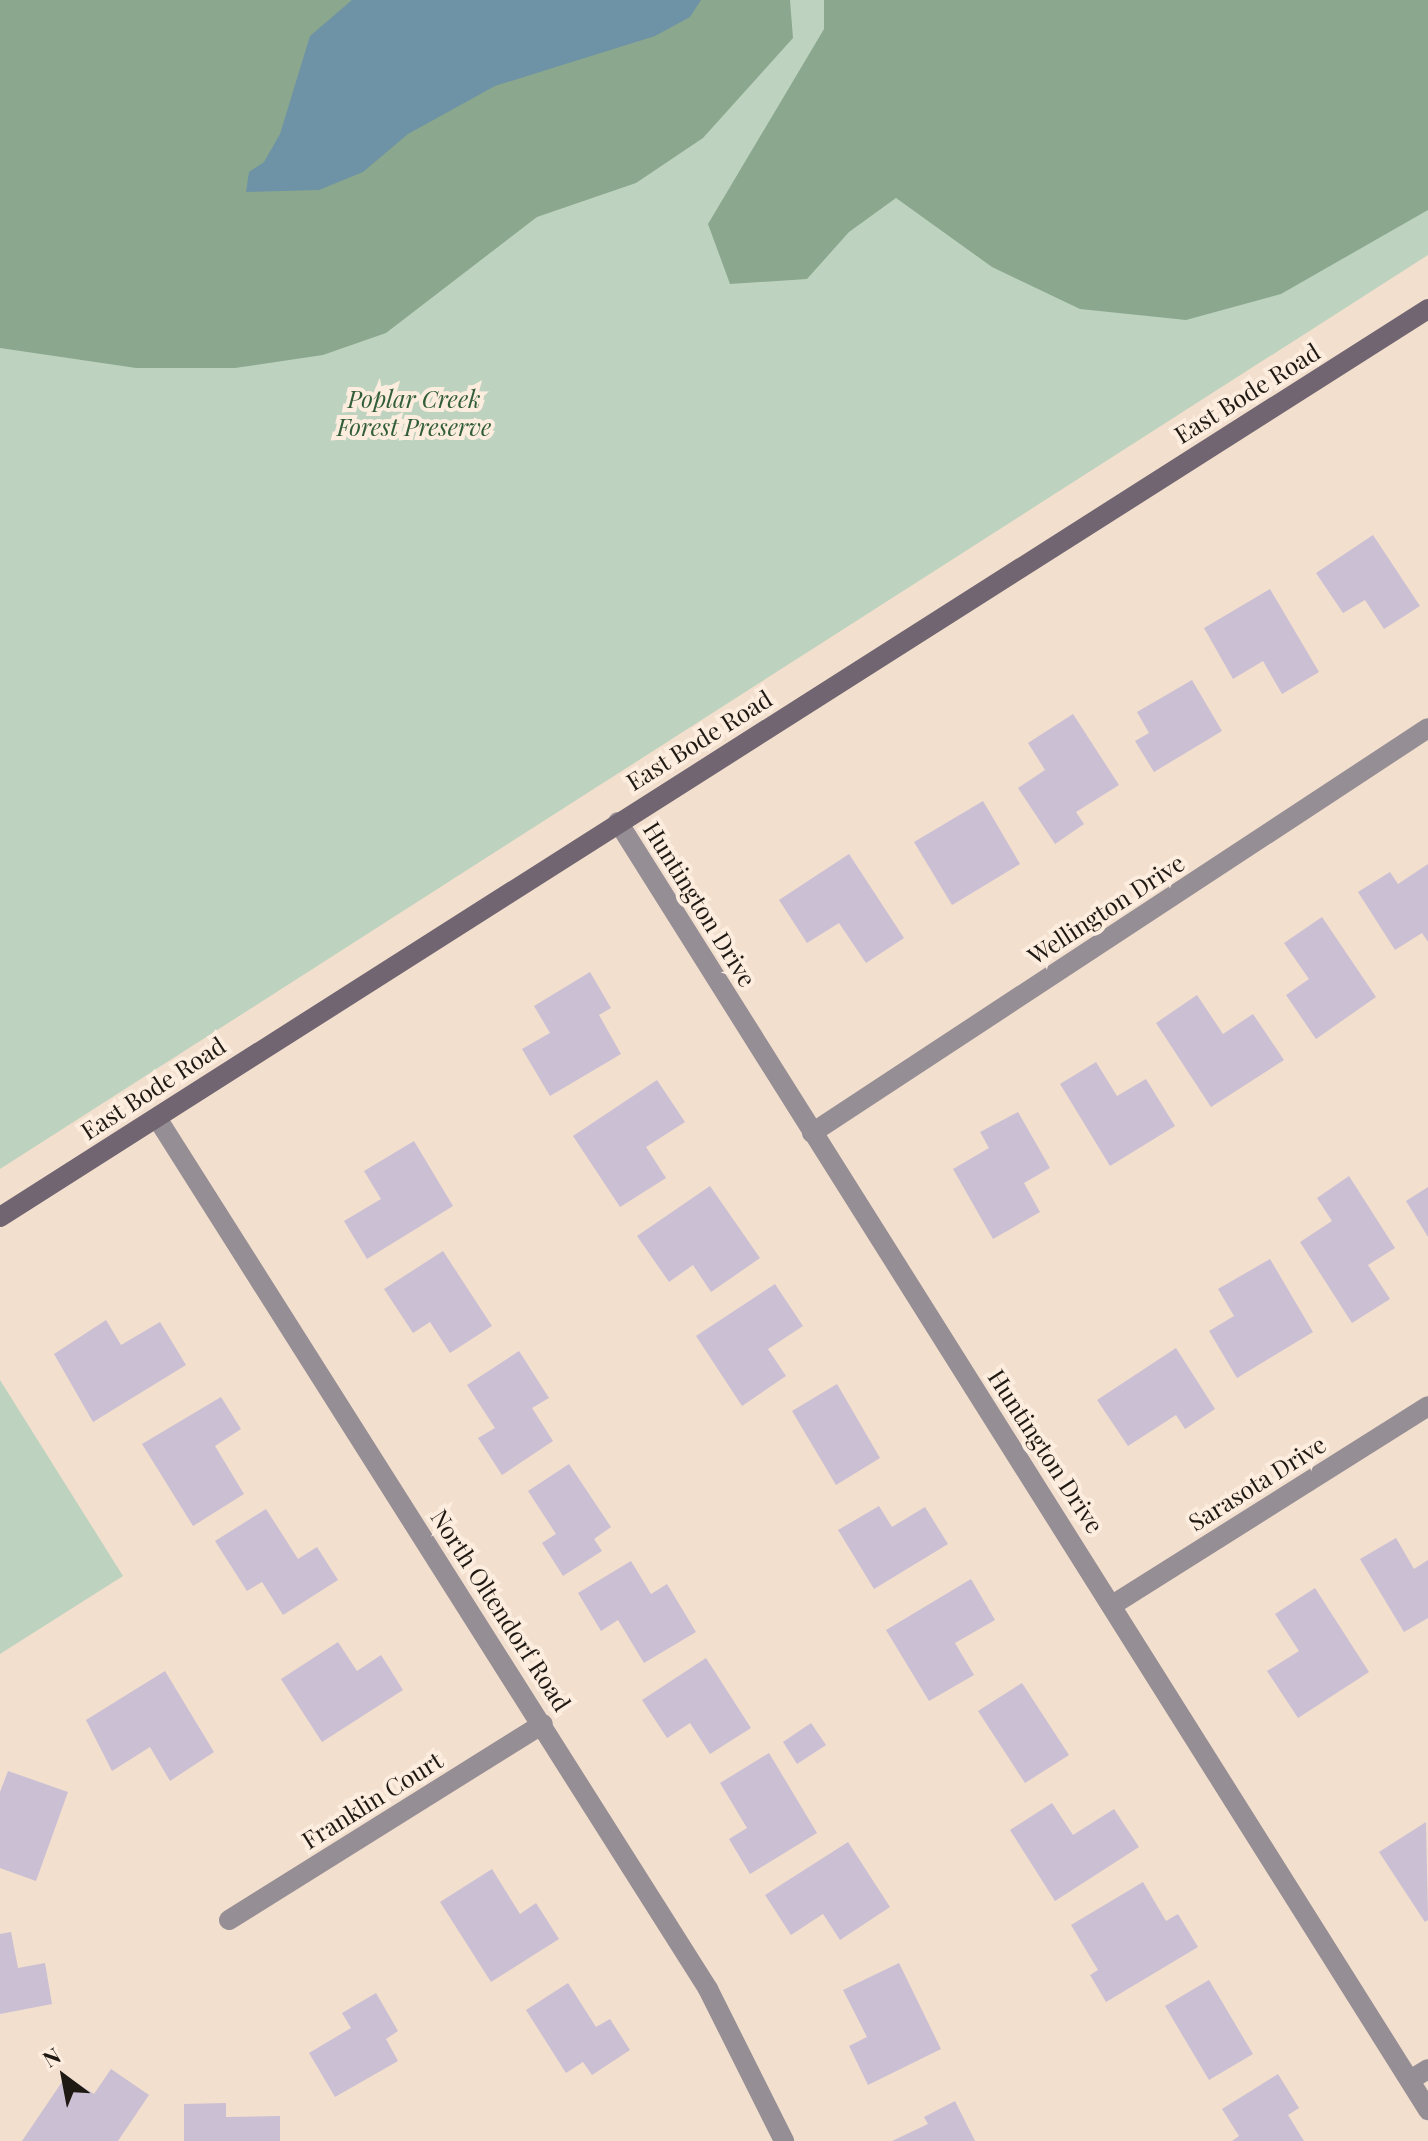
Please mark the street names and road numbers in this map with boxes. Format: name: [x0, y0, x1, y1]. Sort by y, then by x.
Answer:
street label: East Bode Road: [1169, 337, 1325, 449]
street label: East Bode Road: [621, 684, 777, 796]
street label: Huntington Drive: [638, 816, 762, 992]
street label: Wellington Drive: [1023, 848, 1189, 970]
street label: East Bode Road: [75, 1031, 231, 1145]
street label: Huntington Drive: [982, 1364, 1110, 1538]
street label: Sarasota Drive: [1183, 1429, 1331, 1537]
street label: North Oltendorf Road: [425, 1504, 577, 1716]
street label: Franklin Court: [296, 1745, 448, 1855]

